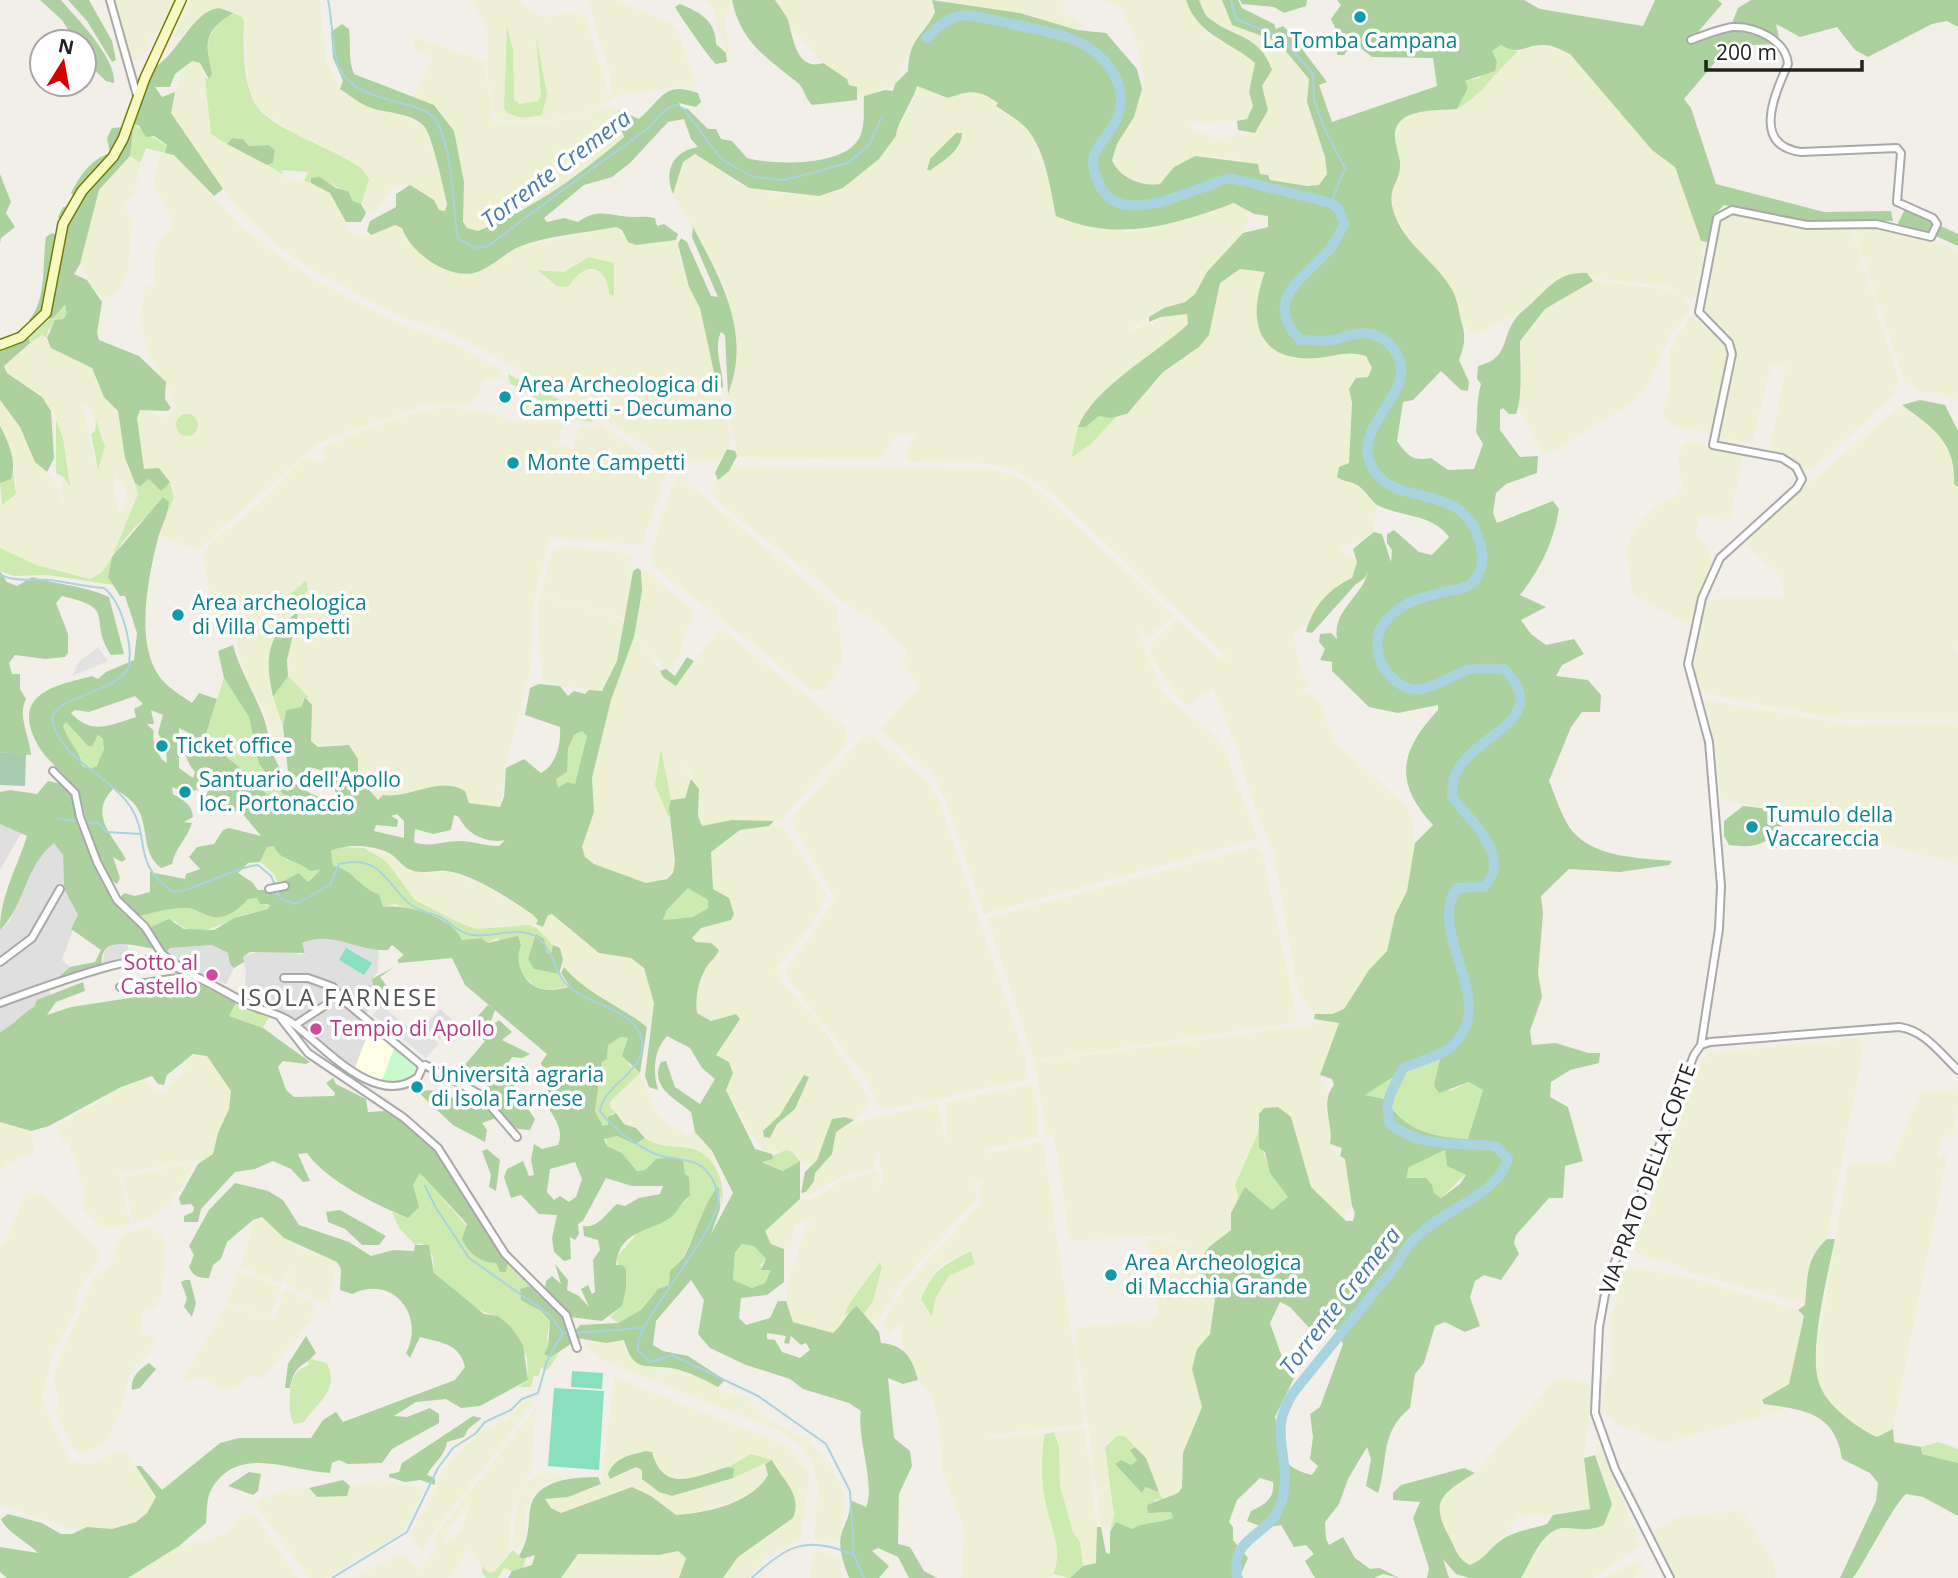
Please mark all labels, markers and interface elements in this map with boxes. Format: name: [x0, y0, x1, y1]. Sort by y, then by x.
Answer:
marker: La Tomba Campana: [1352, 9, 1368, 25]
place label: La Tomba Campana: [1262, 26, 1458, 54]
north arrow: [28, 28, 98, 98]
scale bar: [1706, 28, 1862, 72]
text: N: [56, 32, 76, 61]
text: 200 m: [1716, 38, 1777, 66]
water label: Torrente Cremera: [474, 101, 637, 235]
place label: Area Archeologica di Campetti - Decumano: [519, 370, 733, 422]
marker: Area Archeologica di Campetti - Decumano: [497, 389, 513, 405]
place label: Monte Campetti: [527, 448, 685, 476]
marker: Monte Campetti: [505, 455, 521, 471]
place label: Area archeologica di Villa Campetti: [192, 588, 367, 640]
marker: Area archeologica di Villa Campetti: [170, 607, 186, 623]
place label: Ticket office: [176, 731, 293, 759]
marker: Ticket office: [154, 738, 170, 754]
place label: Santuario dell'Apollo loc. Portonaccio: [199, 765, 401, 817]
marker: Santuario dell'Apollo loc. Portonaccio: [177, 784, 193, 800]
place label: Tumulo della Vaccareccia: [1766, 800, 1893, 852]
marker: Tumulo della Vaccareccia: [1744, 819, 1760, 835]
place label: Sotto al Castello: [121, 948, 198, 1000]
marker: Sotto al Castello: [204, 967, 220, 983]
district label: ISOLA FARNESE: [240, 980, 438, 1013]
place label: Tempio di Apollo: [330, 1014, 495, 1042]
marker: Tempio di Apollo: [308, 1021, 324, 1037]
place label: Università agraria di Isola Farnese: [431, 1060, 604, 1112]
street label: VIA PRATO DELLA CORTE: [1592, 1060, 1702, 1297]
marker: Università agraria di Isola Farnese: [409, 1079, 425, 1095]
water label: Torrente Cremera: [1271, 1220, 1407, 1381]
place label: Area Archeologica di Macchia Grande: [1125, 1248, 1308, 1300]
marker: Area Archeologica di Macchia Grande: [1103, 1267, 1119, 1283]

